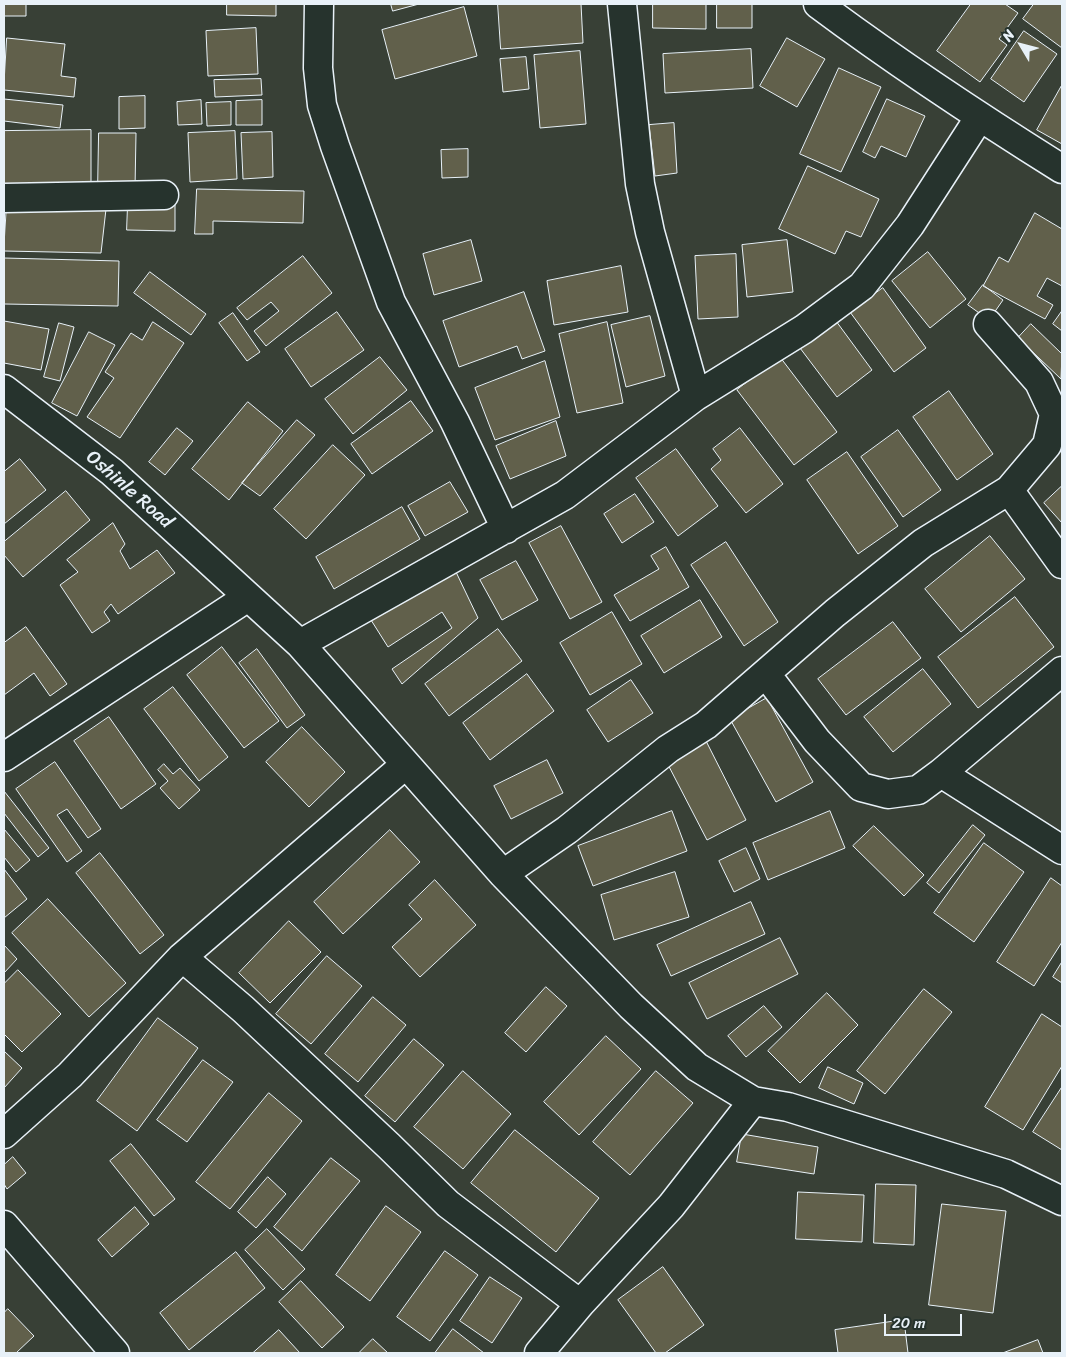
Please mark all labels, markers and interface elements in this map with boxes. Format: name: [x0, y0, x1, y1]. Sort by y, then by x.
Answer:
north arrow: [996, 20, 1046, 70]
text: N: [996, 24, 1022, 47]
street label: Oshinle Road: [81, 446, 177, 534]
scale bar: [886, 1304, 964, 1336]
text: 20 m: [892, 1310, 926, 1336]

